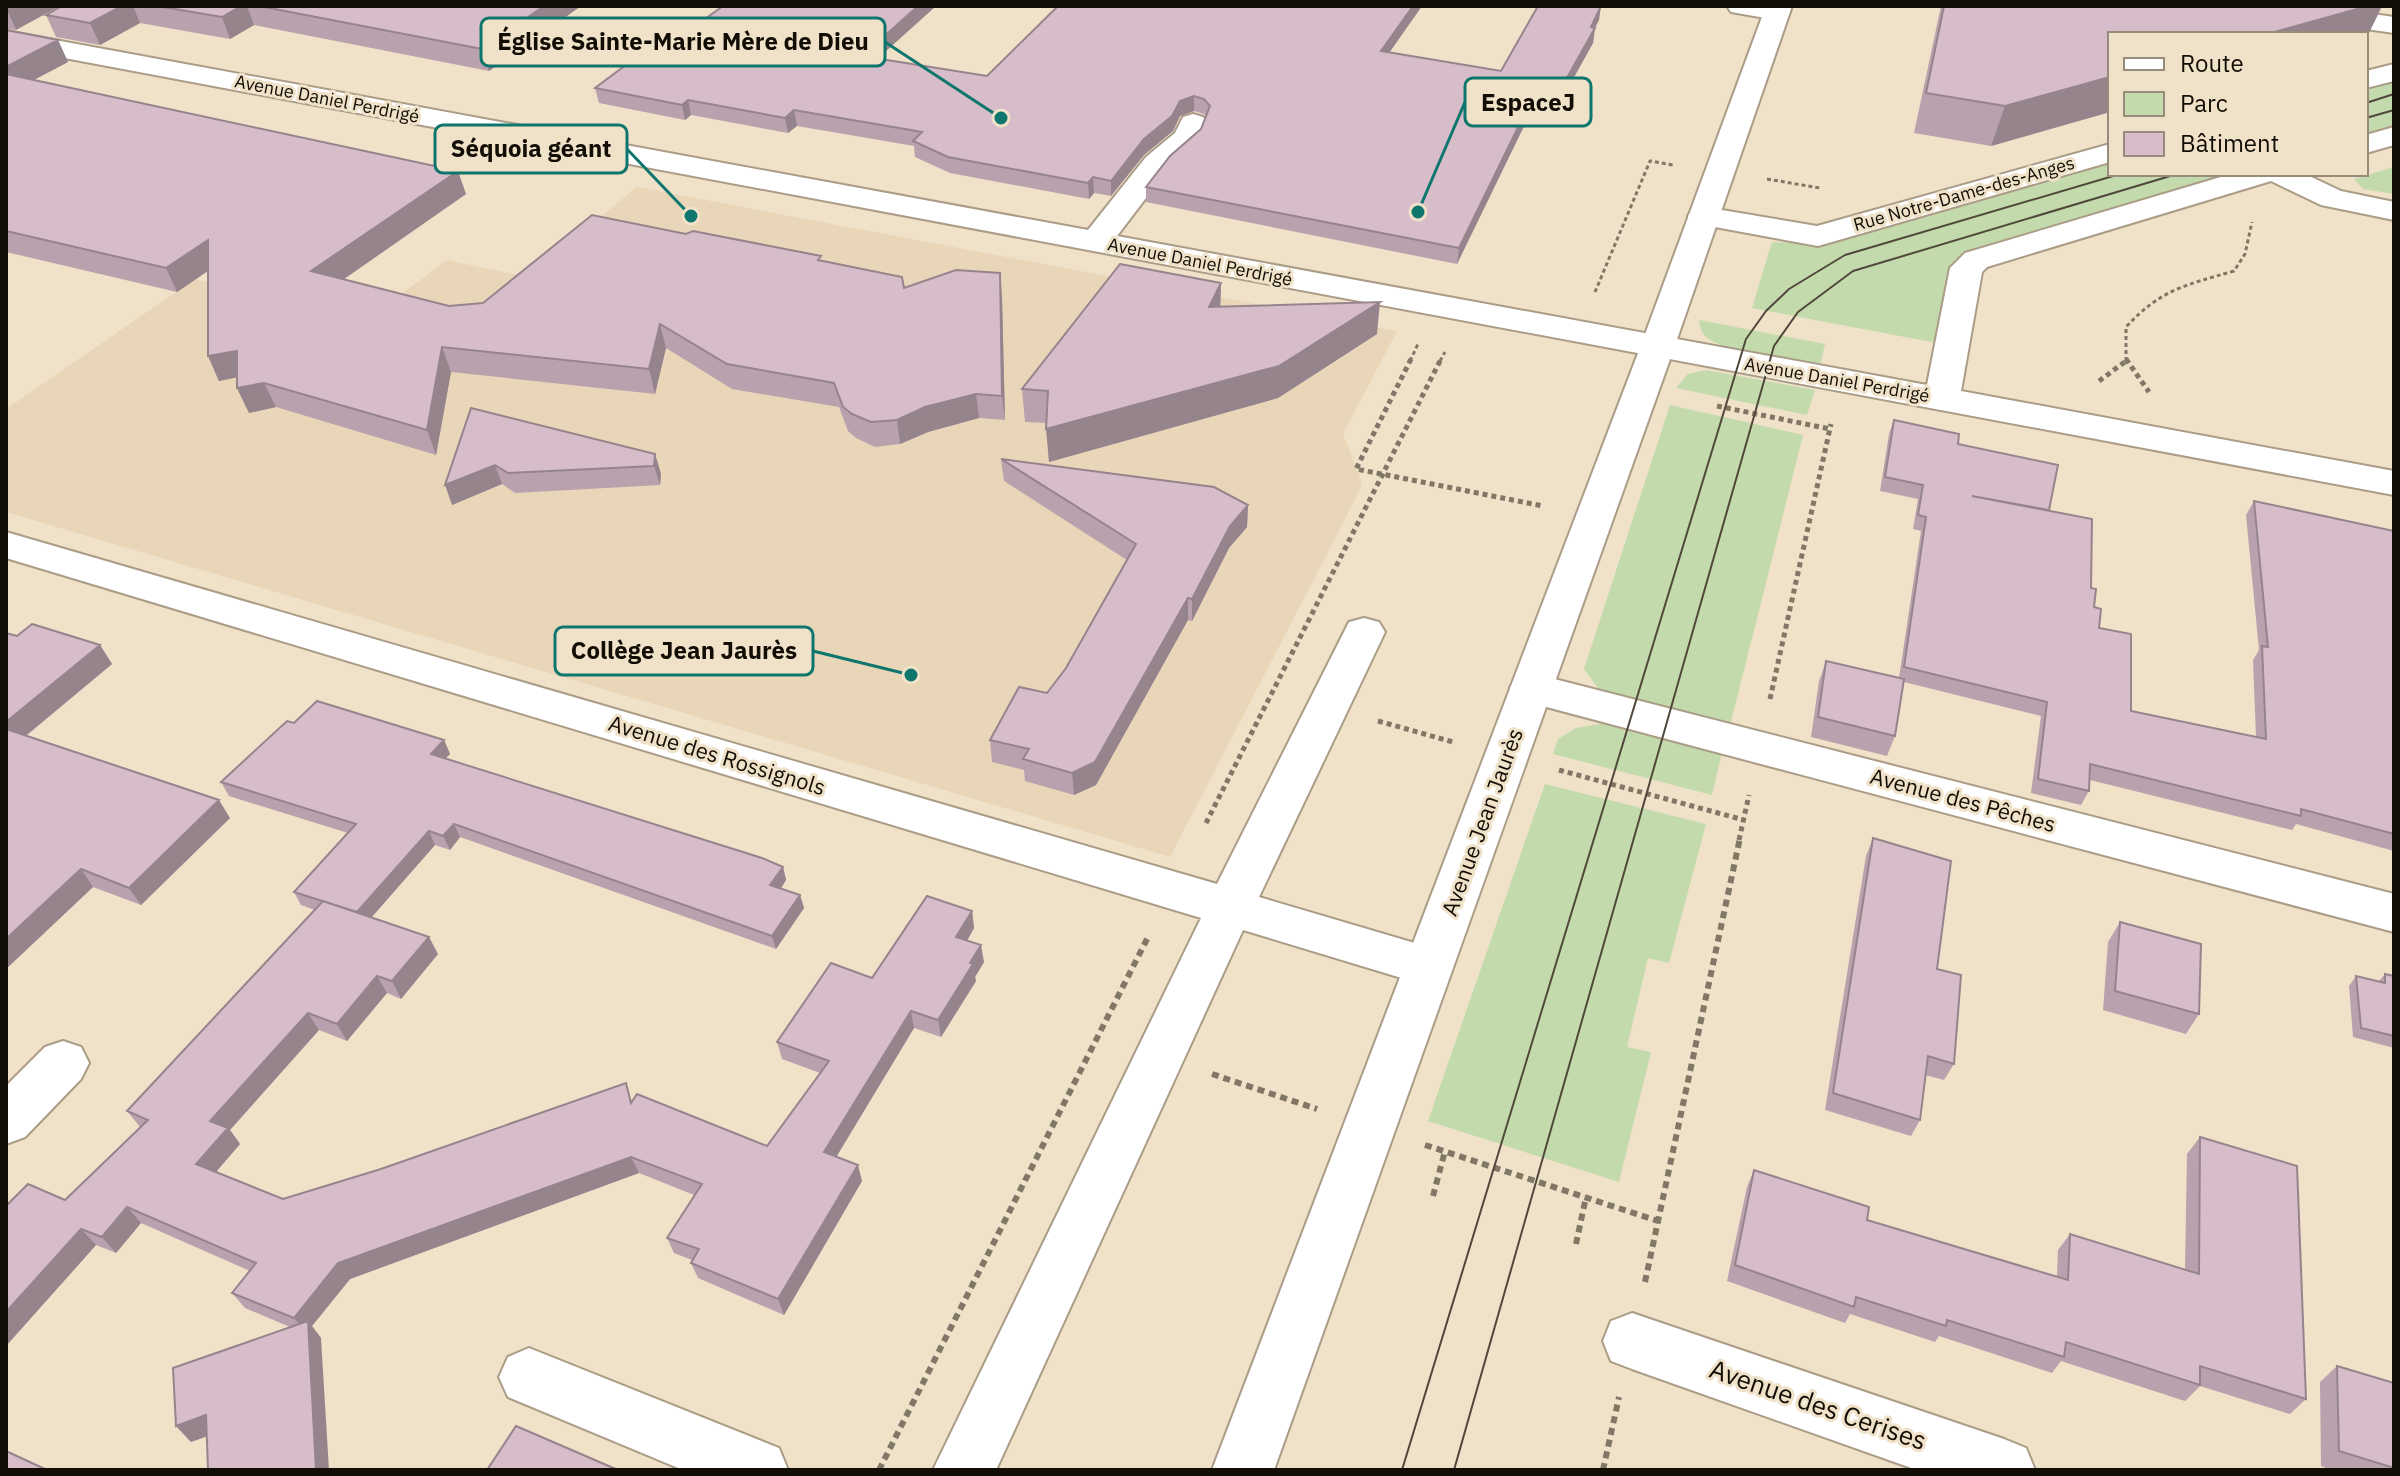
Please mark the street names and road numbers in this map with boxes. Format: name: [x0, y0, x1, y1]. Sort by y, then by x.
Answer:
street label: Avenue Daniel Perdrigé: [233, 69, 421, 128]
street label: Rue Notre-Dame-des-Anges: [1851, 151, 2077, 236]
street label: Avenue Daniel Perdrigé: [1106, 232, 1294, 291]
street label: Avenue Daniel Perdrigé: [1743, 352, 1932, 407]
street label: Avenue des Rossignols: [605, 708, 829, 801]
street label: Avenue Jean Jaurès: [1434, 724, 1529, 920]
street label: Avenue des Pêches: [1867, 761, 2059, 838]
street label: Avenue des Cerises: [1705, 1351, 1931, 1457]

